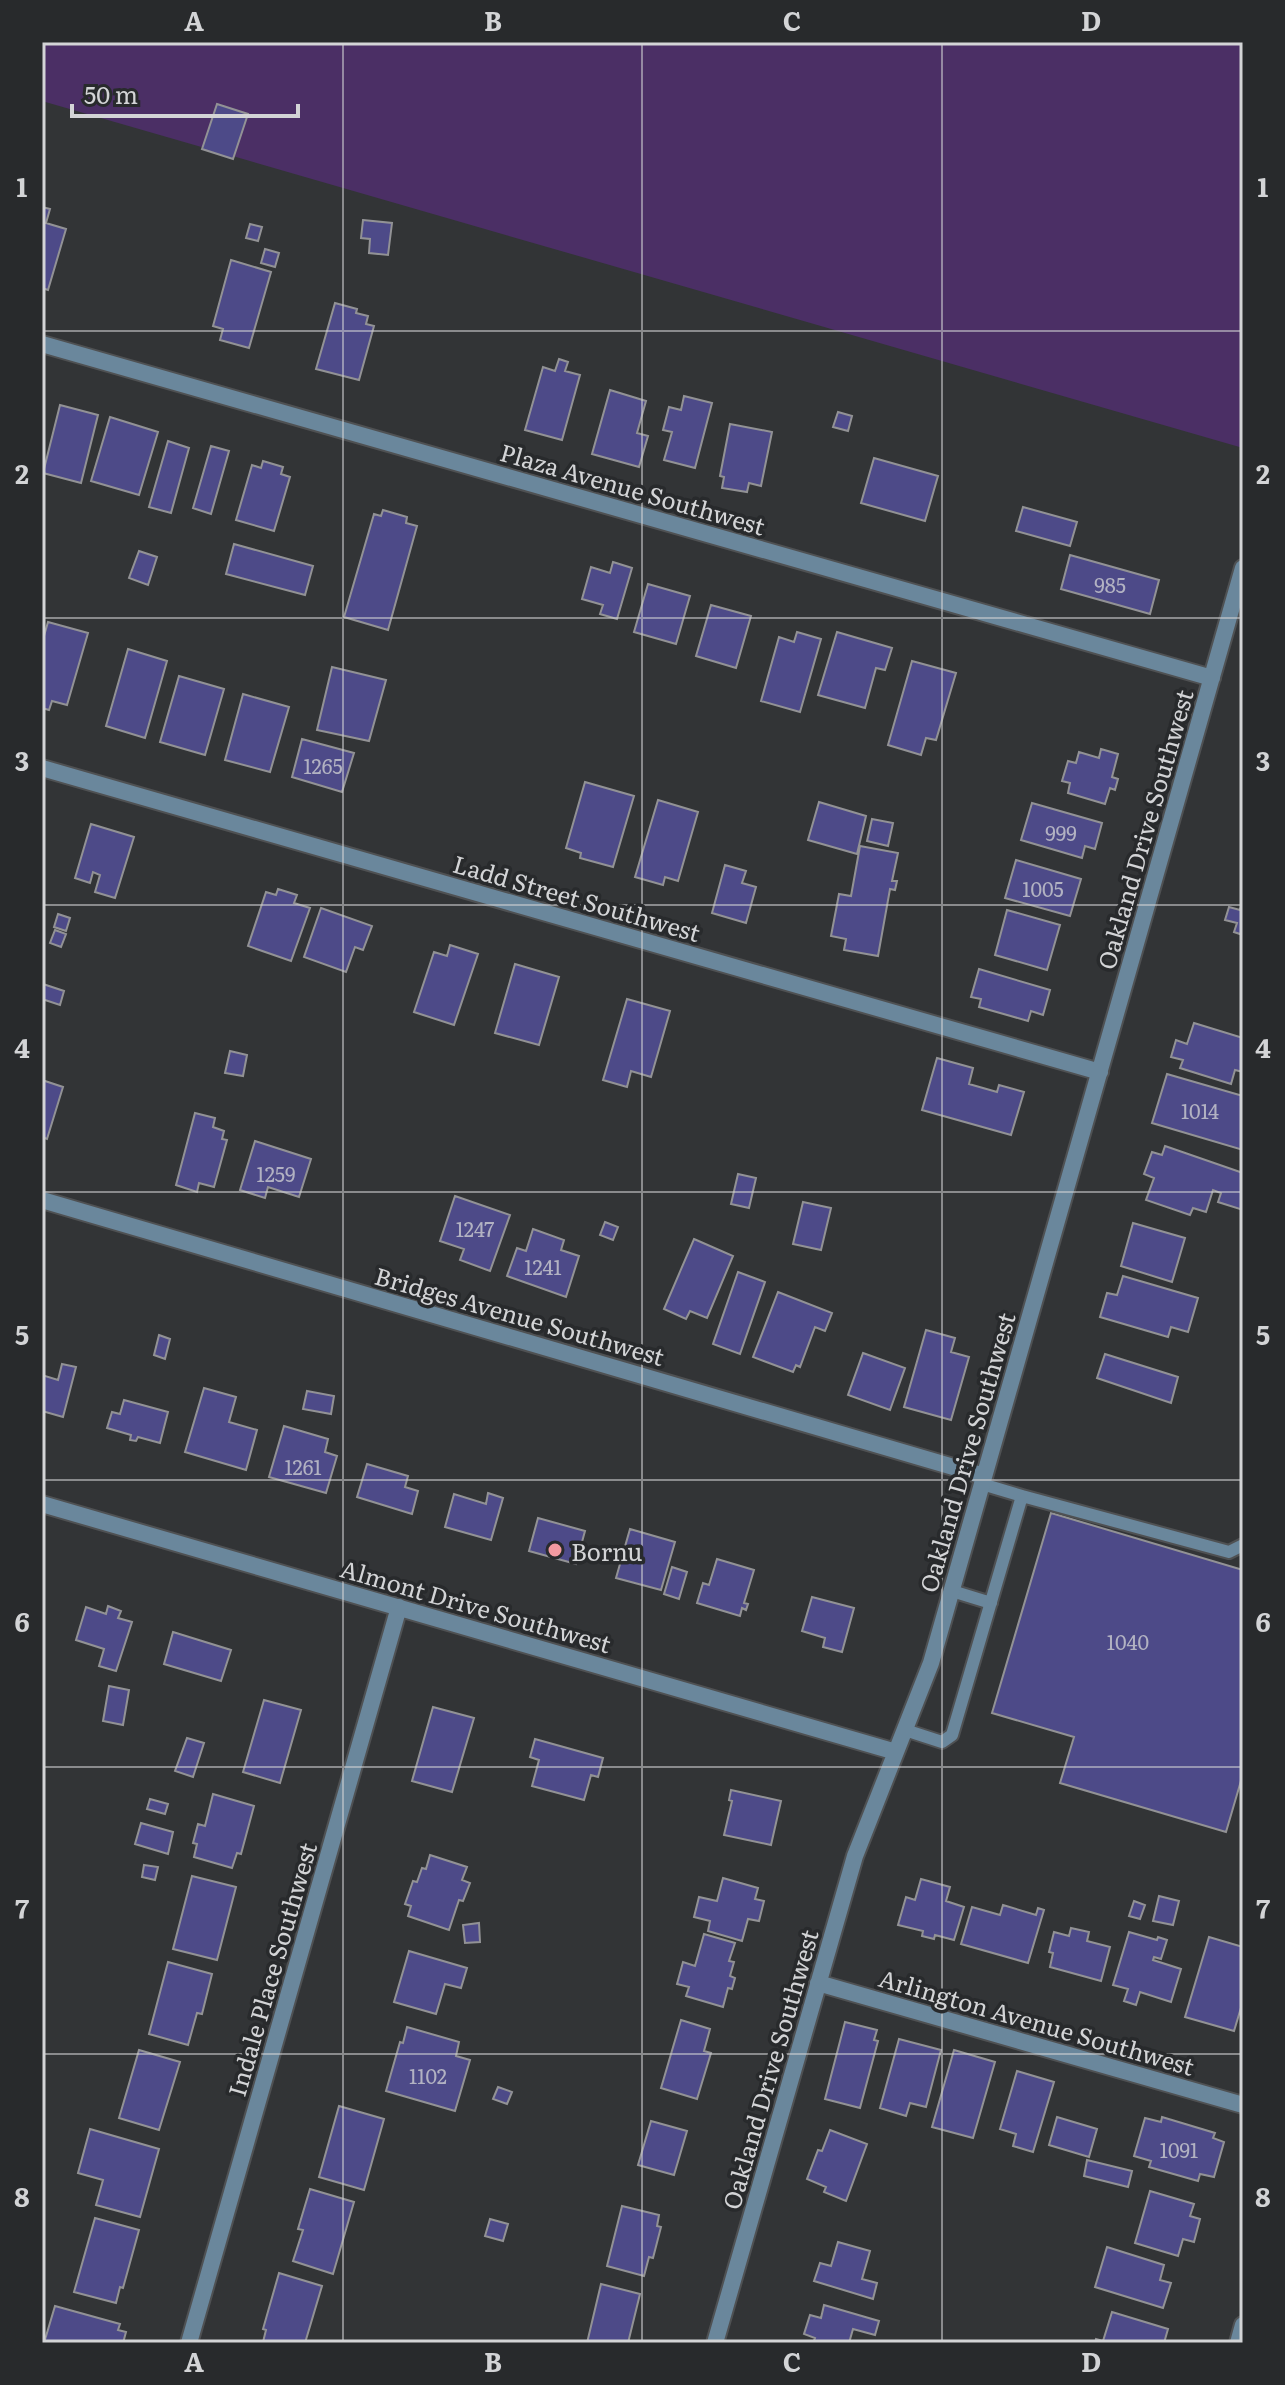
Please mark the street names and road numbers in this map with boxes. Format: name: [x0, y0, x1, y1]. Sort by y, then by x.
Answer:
street label: Plaza Avenue Southwest: [496, 433, 770, 543]
street label: Oakland Drive Southwest: [1087, 685, 1201, 973]
street label: Ladd Street Southwest: [449, 845, 705, 949]
street label: Bridges Avenue Southwest: [371, 1257, 669, 1373]
street label: Oakland Drive Southwest: [909, 1308, 1023, 1596]
street label: Almont Drive Southwest: [336, 1550, 616, 1661]
street label: Indale Place Southwest: [218, 1838, 324, 2100]
street label: Oakland Drive Southwest: [712, 1925, 826, 2213]
street label: Arlington Avenue Southwest: [875, 1959, 1199, 2083]

